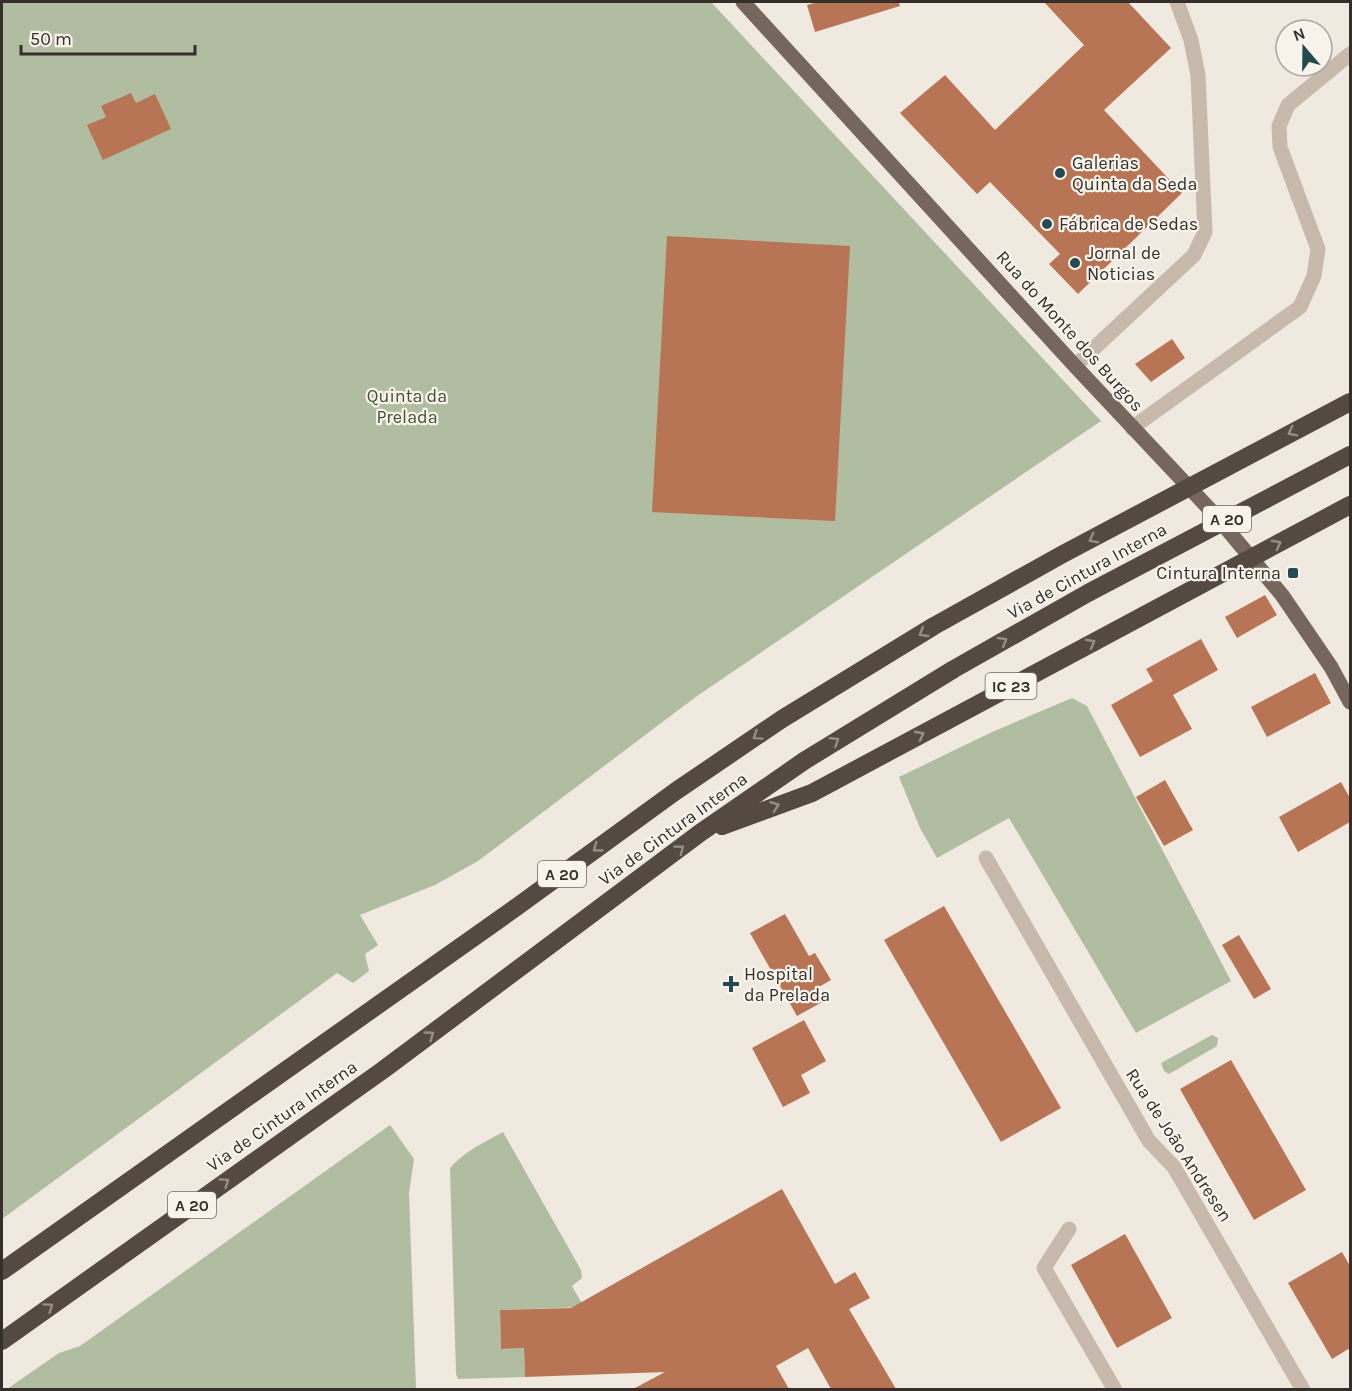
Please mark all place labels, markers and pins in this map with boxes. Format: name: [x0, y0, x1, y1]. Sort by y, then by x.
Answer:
place label: Galerias Quinta da Seda: [1072, 152, 1197, 195]
marker: Galerias Quinta da Seda: [1053, 166, 1067, 180]
place label: Fábrica de Sedas: [1059, 213, 1198, 235]
marker: Fábrica de Sedas: [1040, 217, 1054, 231]
place label: Jornal de Noticias: [1087, 242, 1161, 285]
marker: Jornal de Noticias: [1068, 256, 1082, 270]
place label: Cintura Interna: [1156, 562, 1281, 584]
marker: Cintura Interna: [1286, 566, 1300, 580]
place label: Hospital da Prelada: [744, 963, 830, 1006]
marker: Hospital da Prelada: [722, 975, 740, 993]

